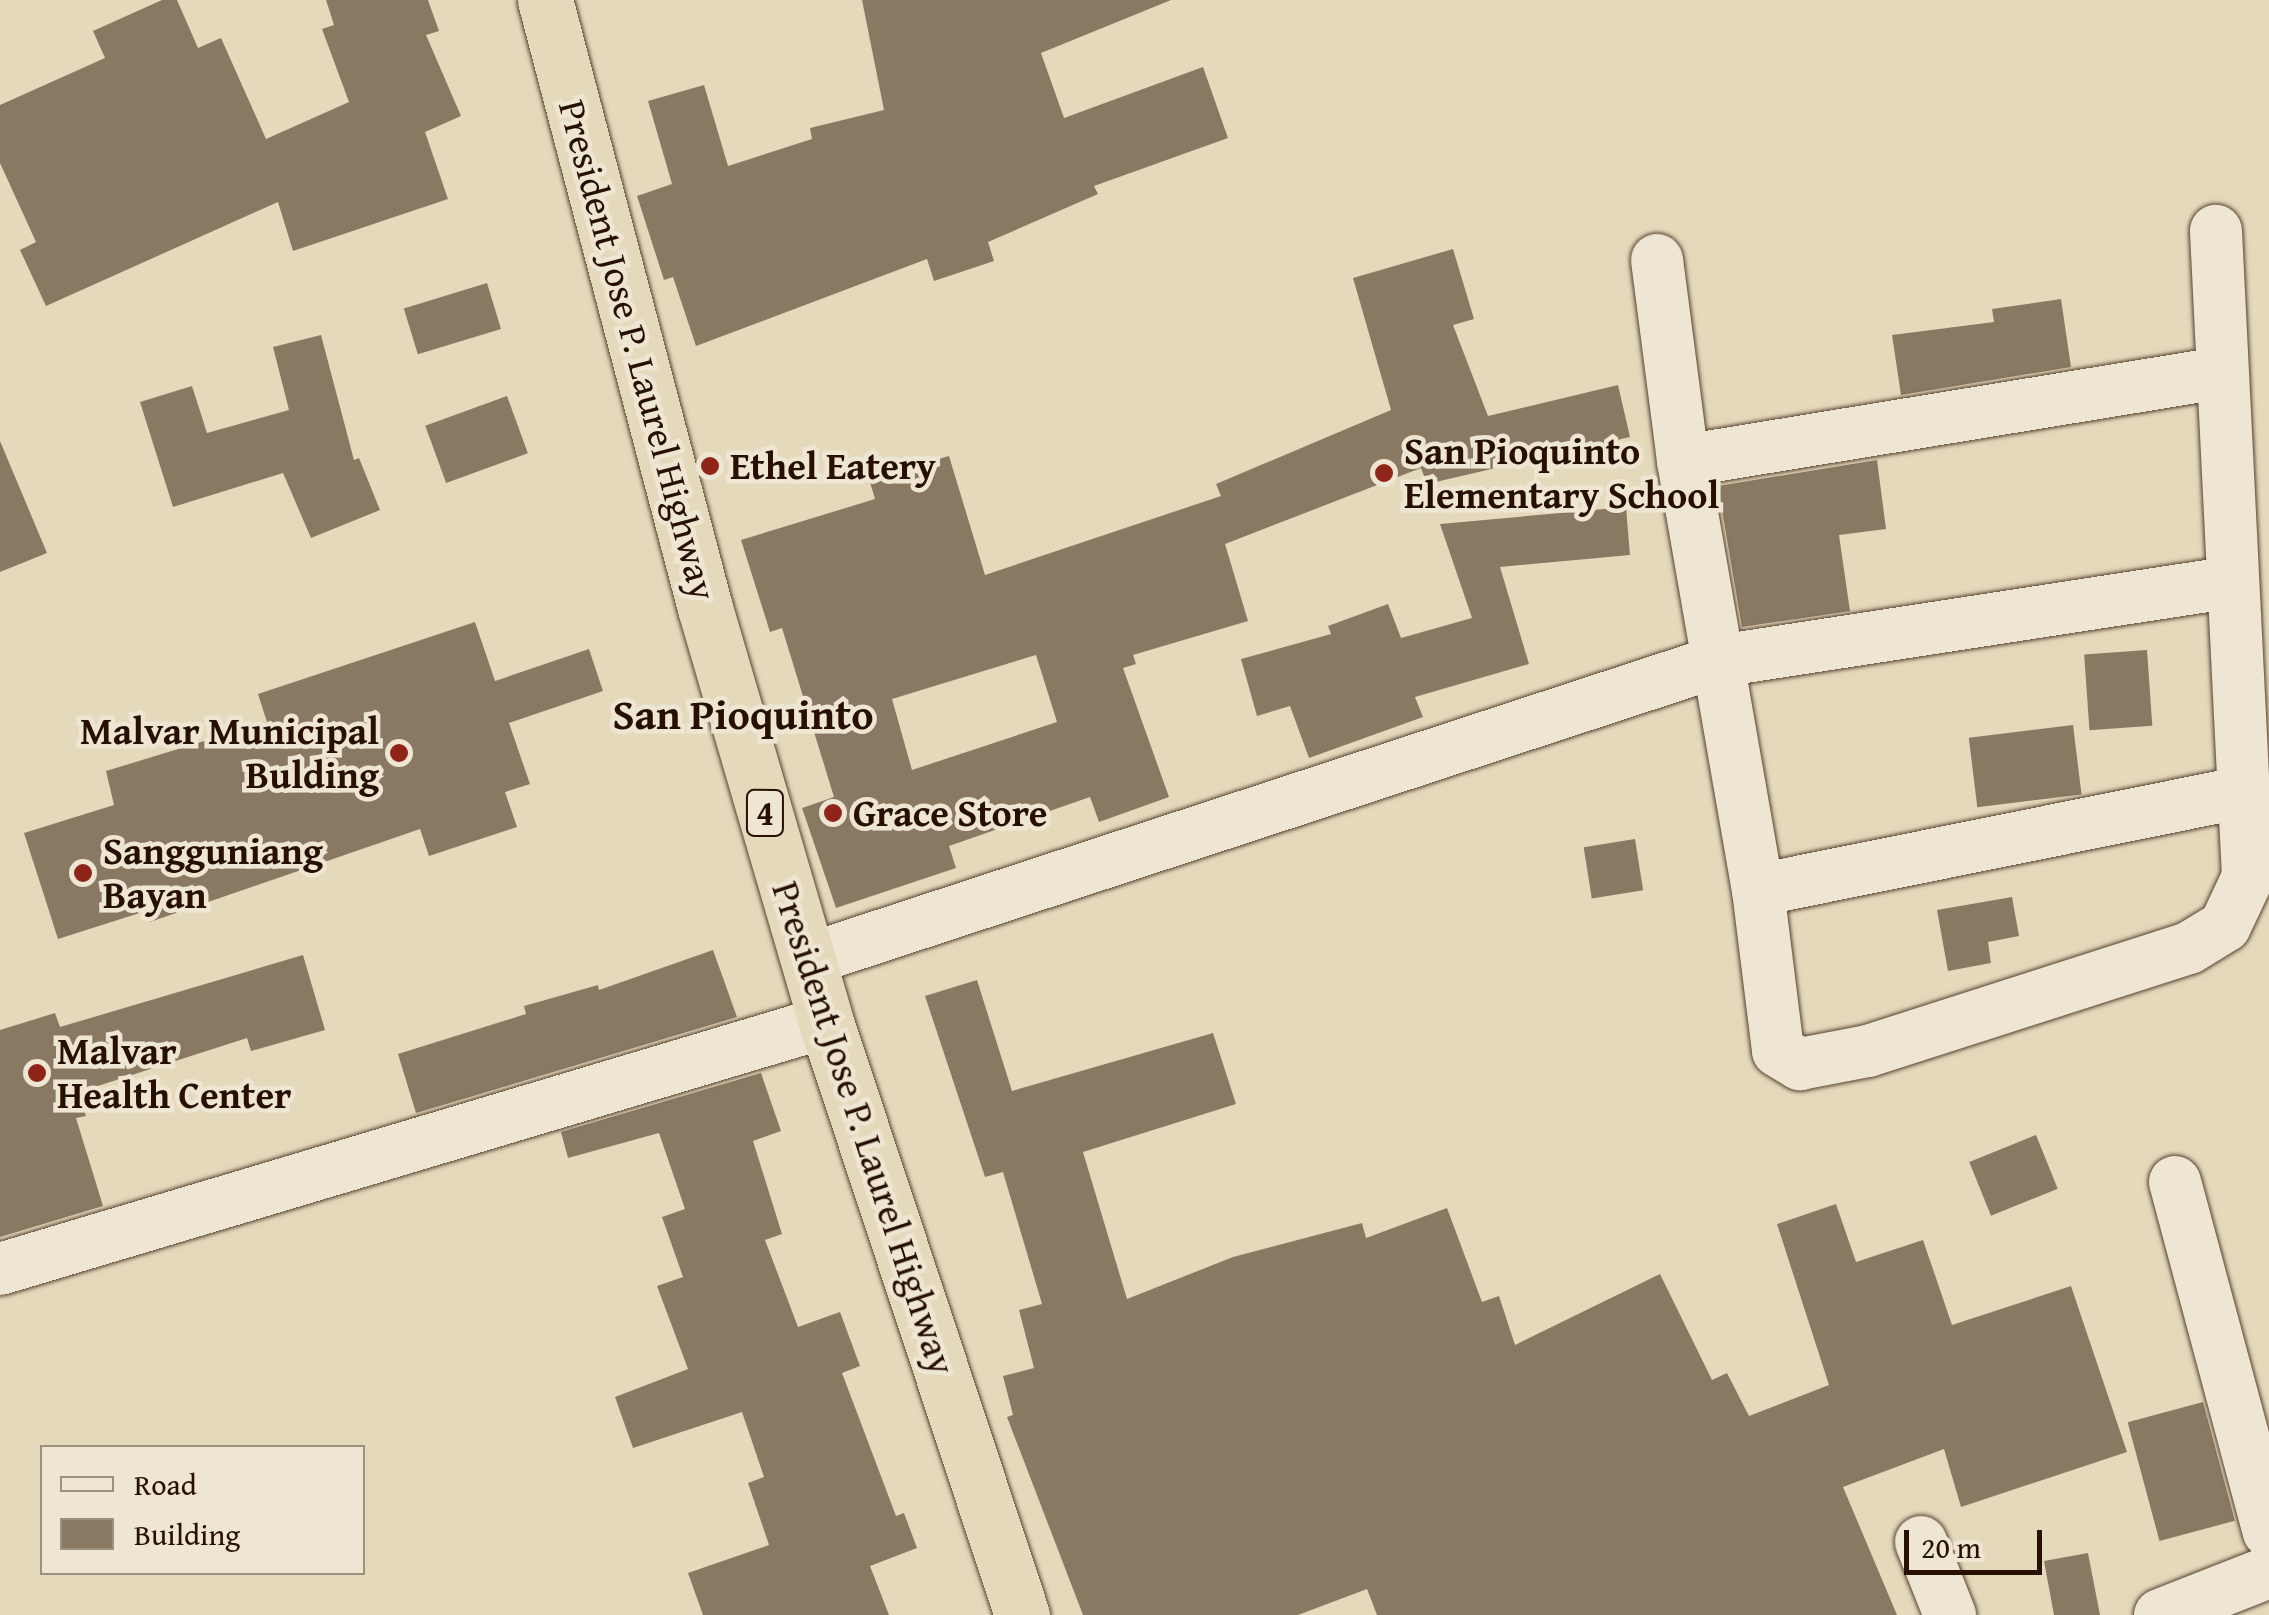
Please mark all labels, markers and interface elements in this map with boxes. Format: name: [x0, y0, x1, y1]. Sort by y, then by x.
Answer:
street label: President Jose P. Laurel Highway: [549, 95, 727, 605]
place label: San Pioquinto Elementary School: [1404, 428, 1719, 518]
place label: Ethel Eatery: [730, 443, 936, 489]
marker: Ethel Eatery: [699, 455, 721, 477]
marker: San Pioquinto Elementary School: [1373, 462, 1395, 484]
district label: San Pioquinto: [612, 689, 874, 739]
place label: Malvar Municipal Bulding: [80, 708, 379, 798]
marker: Malvar Municipal Bulding: [388, 742, 410, 764]
road number: 4: [745, 783, 785, 843]
place label: Grace Store: [853, 790, 1047, 836]
marker: Grace Store: [822, 802, 844, 824]
place label: Sangguniang Bayan: [103, 828, 323, 918]
marker: Sangguniang Bayan: [72, 862, 94, 884]
street label: President Jose P. Laurel Highway: [763, 876, 965, 1380]
place label: Malvar Health Center: [57, 1028, 292, 1118]
marker: Malvar Health Center: [26, 1062, 48, 1084]
legend: [40, 1445, 365, 1575]
text: Road: [134, 1462, 197, 1506]
scale bar: [1909, 1510, 2046, 1572]
text: Building: [134, 1512, 240, 1556]
text: 20 m: [1921, 1525, 1981, 1569]

